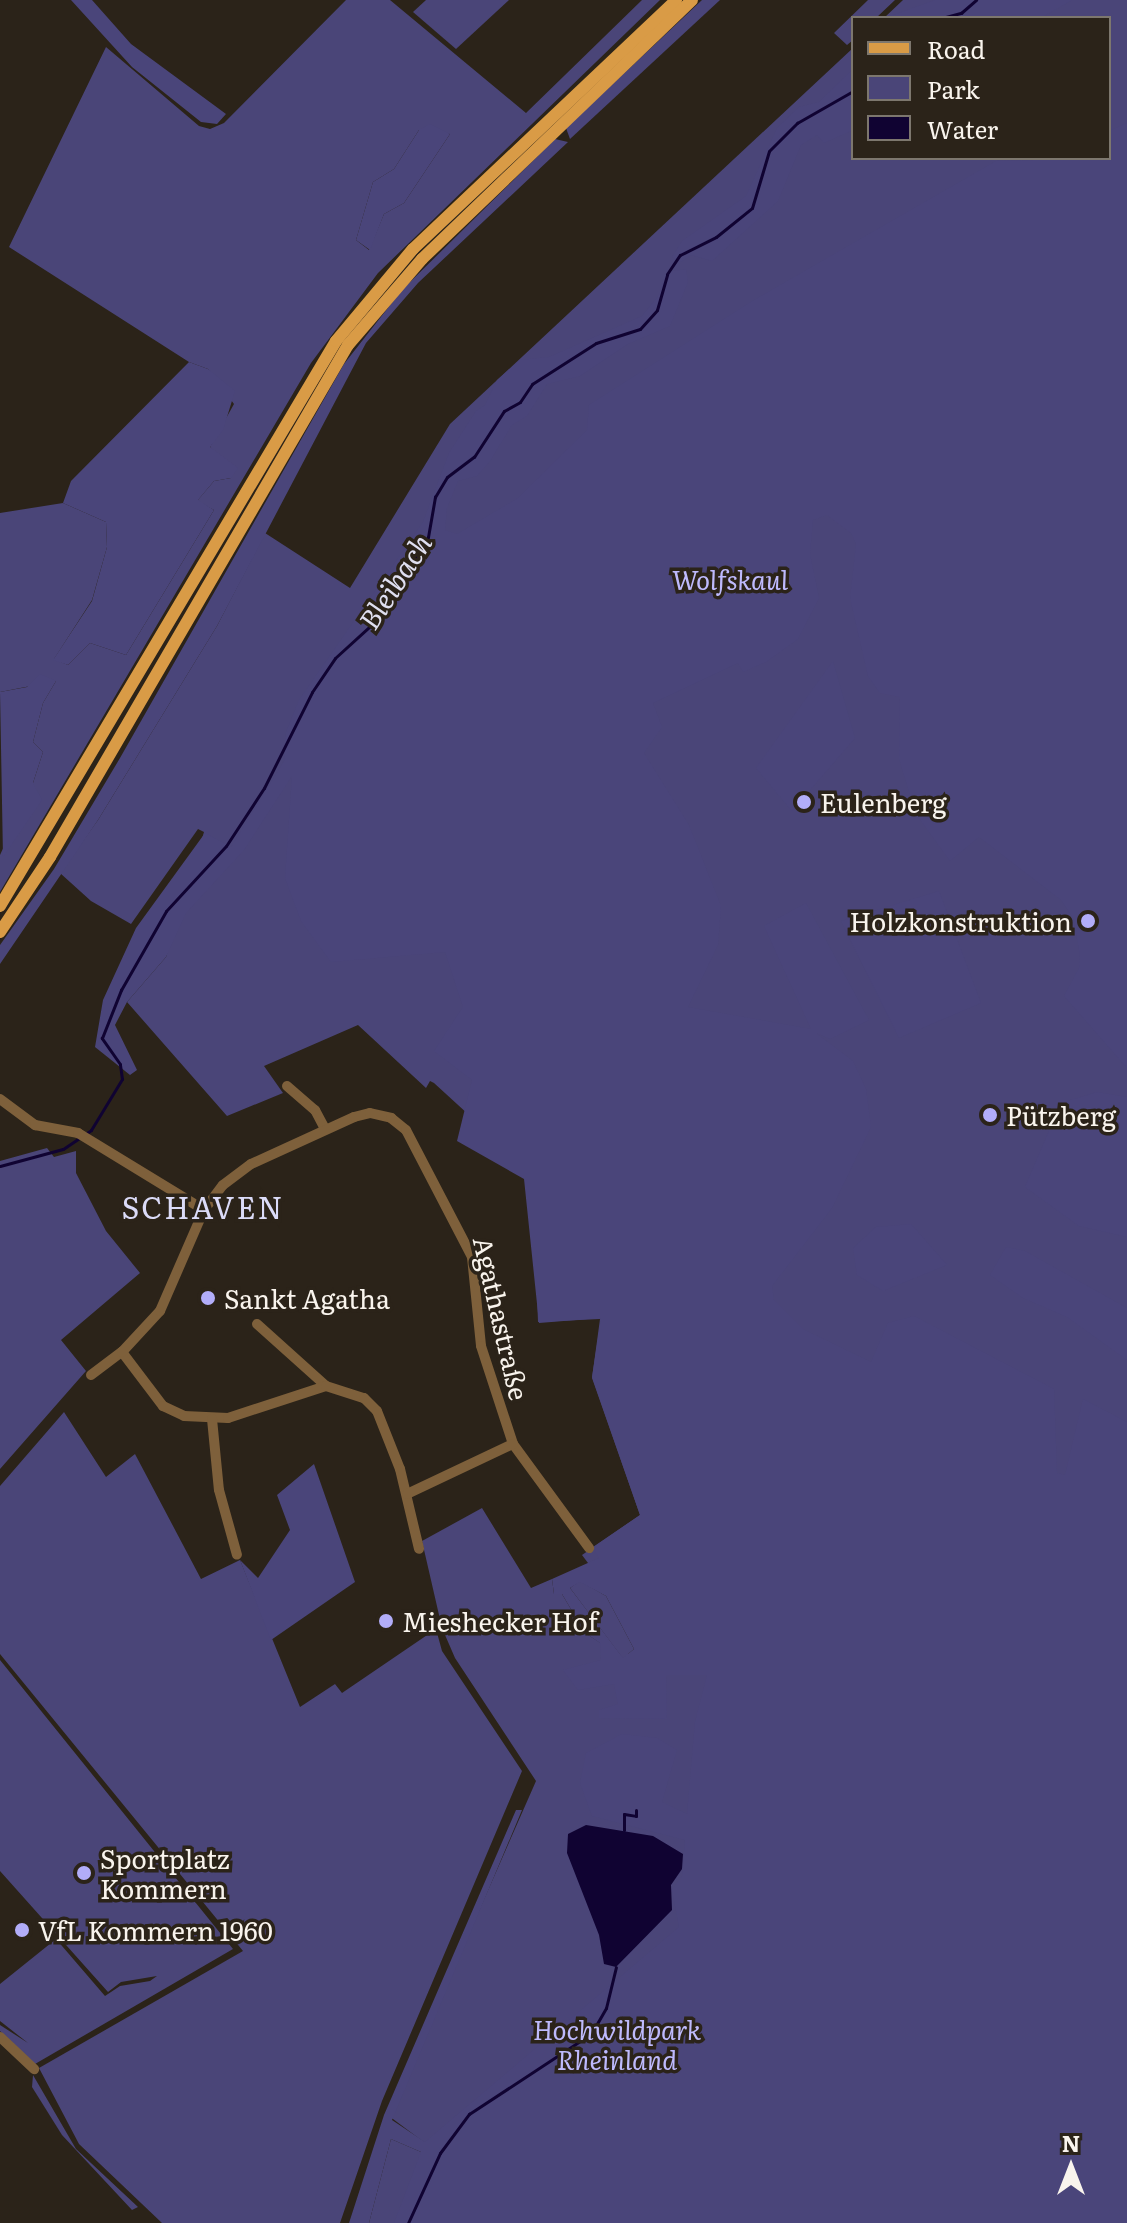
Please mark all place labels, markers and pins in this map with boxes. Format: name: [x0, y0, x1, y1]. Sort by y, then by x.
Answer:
place label: Eulenberg: [820, 786, 947, 818]
marker: Eulenberg: [795, 793, 813, 811]
place label: Holzkonstruktion: [849, 905, 1072, 937]
marker: Holzkonstruktion: [1079, 912, 1097, 930]
place label: Pützberg: [1006, 1099, 1116, 1131]
marker: Pützberg: [981, 1106, 999, 1124]
place label: Sankt Agatha: [224, 1282, 390, 1314]
marker: Sankt Agatha: [199, 1289, 217, 1307]
place label: Mieshecker Hof: [402, 1605, 598, 1637]
marker: Mieshecker Hof: [377, 1612, 395, 1630]
place label: Sportplatz Kommern: [100, 1842, 230, 1904]
marker: Sportplatz Kommern: [75, 1864, 93, 1882]
place label: VfL Kommern 1960: [38, 1914, 273, 1946]
marker: VfL Kommern 1960: [13, 1921, 31, 1939]

